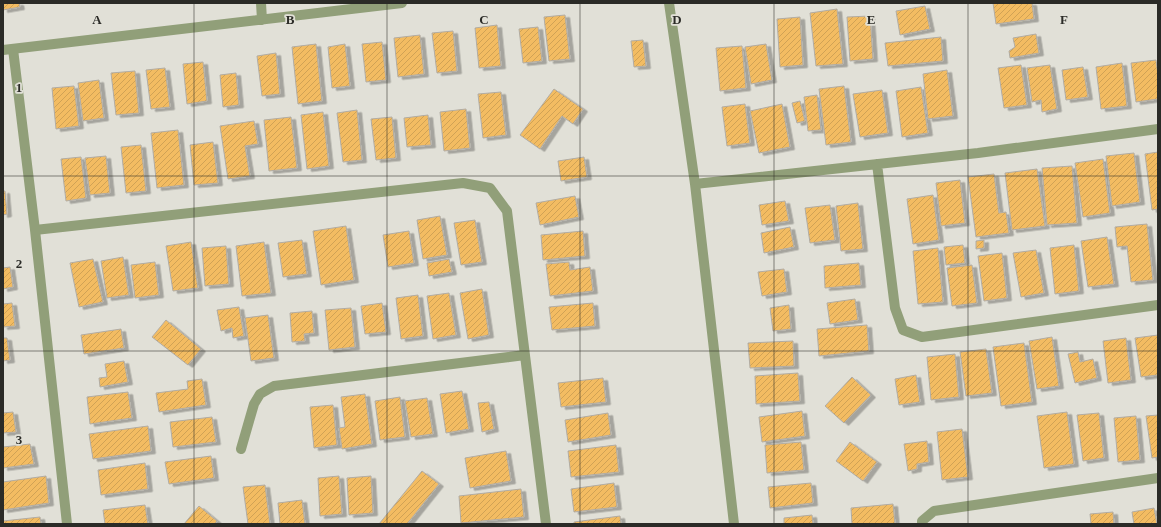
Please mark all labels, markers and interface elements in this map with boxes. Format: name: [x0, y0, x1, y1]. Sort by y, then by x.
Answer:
text: A: [92, 12, 102, 27]
text: B: [286, 12, 295, 27]
text: C: [479, 12, 489, 27]
text: D: [672, 12, 682, 27]
text: E: [867, 12, 875, 27]
text: F: [1060, 12, 1068, 27]
text: 1: [16, 80, 22, 95]
text: 2: [16, 256, 22, 271]
text: 3: [16, 432, 23, 447]

